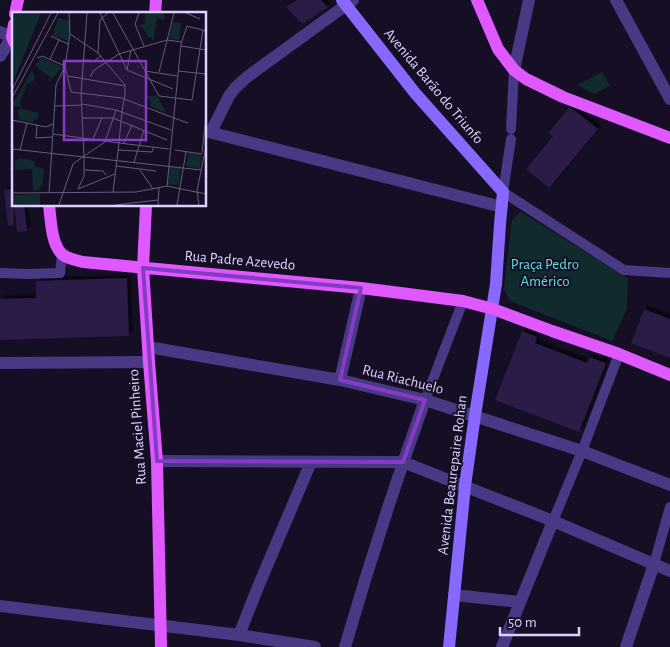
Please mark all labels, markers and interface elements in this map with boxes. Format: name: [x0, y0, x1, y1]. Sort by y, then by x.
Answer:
inset map: [12, 12, 206, 206]
street label: Avenida Barão do Triunfo: [381, 26, 486, 147]
street label: Rua Padre Azevedo: [184, 248, 296, 273]
park label: Praça Pedro Américo: [511, 257, 579, 289]
street label: Rua Riachuelo: [361, 362, 445, 397]
street label: Rua Maciel Pinheiro: [126, 369, 149, 485]
street label: Avenida Beaurepaire Rohan: [435, 394, 470, 556]
scale bar: [500, 604, 579, 636]
text: 50 m: [508, 615, 537, 630]

